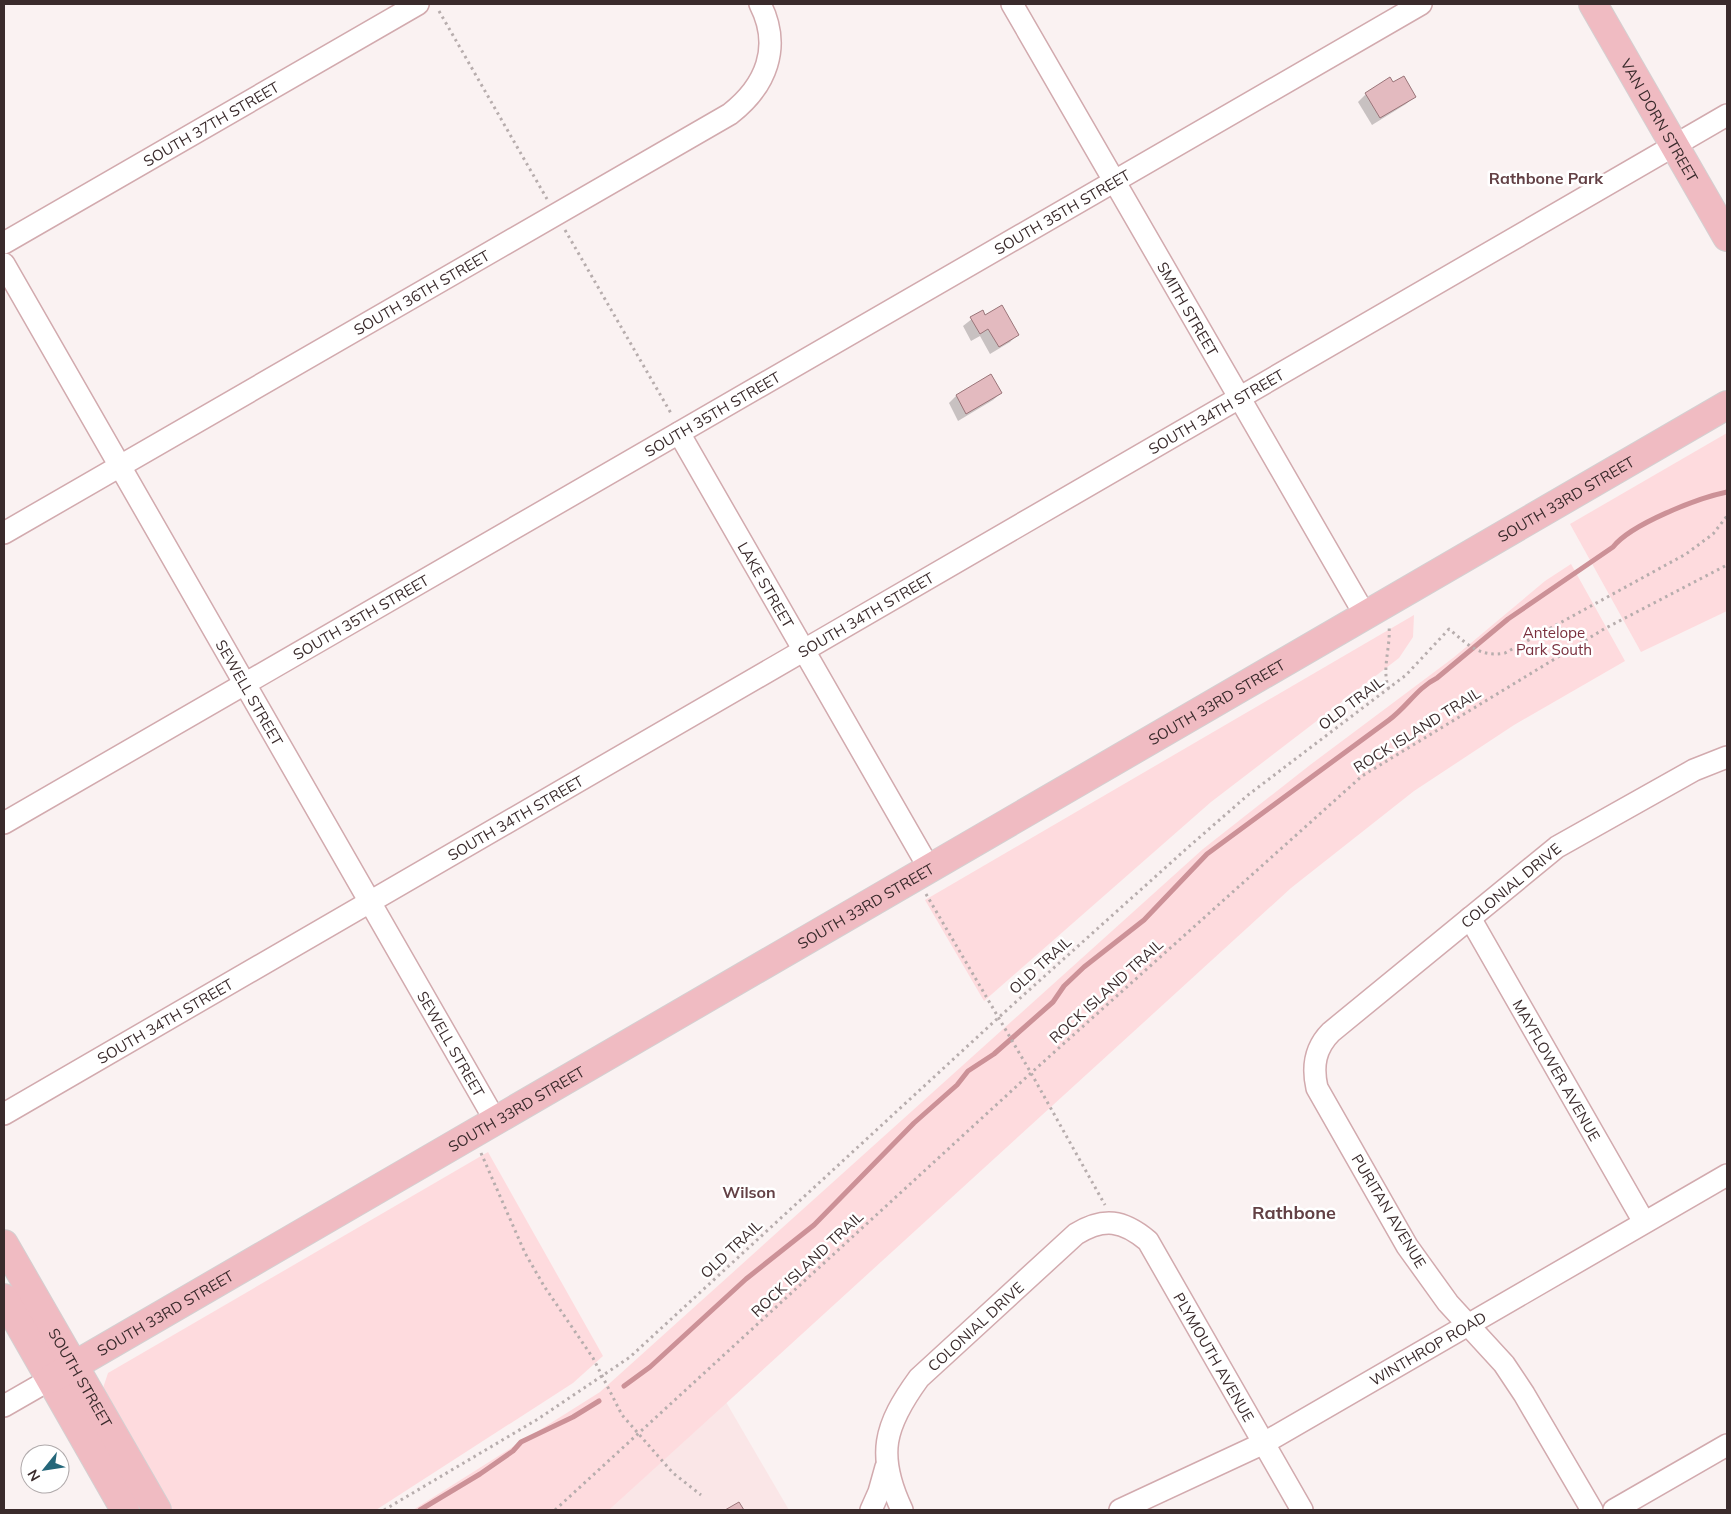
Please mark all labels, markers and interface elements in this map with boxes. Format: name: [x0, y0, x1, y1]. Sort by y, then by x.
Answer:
street label: VAN DORN STREET: [1617, 55, 1703, 185]
street label: SOUTH 37TH STREET: [140, 77, 282, 170]
street label: SOUTH 35TH STREET: [991, 165, 1133, 258]
district label: Rathbone Park: [1489, 168, 1604, 188]
street label: SOUTH 36TH STREET: [350, 245, 493, 339]
street label: SMITH STREET: [1153, 258, 1223, 359]
street label: SOUTH 34TH STREET: [1145, 364, 1287, 458]
street label: SOUTH 35TH STREET: [641, 367, 784, 460]
street label: SOUTH 33RD STREET: [1494, 452, 1638, 546]
street label: LAKE STREET: [734, 538, 798, 631]
street label: SOUTH 34TH STREET: [794, 568, 937, 661]
street label: SOUTH 35TH STREET: [289, 570, 432, 664]
park label: Antelope Park South: [1516, 623, 1592, 659]
street label: SEWELL STREET: [212, 636, 288, 749]
street label: SOUTH 33RD STREET: [1145, 655, 1288, 749]
street label: OLD TRAIL: [1314, 672, 1388, 734]
street label: ROCK ISLAND TRAIL: [1350, 683, 1484, 777]
street label: SOUTH 34TH STREET: [444, 771, 587, 864]
street label: COLONIAL DRIVE: [1457, 838, 1565, 932]
street label: SOUTH 33RD STREET: [794, 859, 937, 953]
street label: OLD TRAIL: [1005, 932, 1075, 998]
street label: ROCK ISLAND TRAIL: [1045, 935, 1167, 1047]
street label: SOUTH 34TH STREET: [94, 974, 236, 1068]
street label: SEWELL STREET: [413, 987, 489, 1100]
street label: MAYFLOWER AVENUE: [1509, 996, 1605, 1144]
street label: SOUTH 33RD STREET: [444, 1062, 588, 1156]
street label: PURITAN AVENUE: [1348, 1151, 1431, 1272]
district label: Wilson: [722, 1182, 776, 1202]
district label: Rathbone: [1252, 1201, 1336, 1224]
street label: ROCK ISLAND TRAIL: [747, 1207, 867, 1321]
street label: OLD TRAIL: [696, 1216, 766, 1282]
street label: SOUTH 33RD STREET: [93, 1266, 237, 1360]
street label: COLONIAL DRIVE: [923, 1277, 1028, 1375]
street label: PLYMOUTH AVENUE: [1170, 1289, 1259, 1425]
street label: WINTHROP ROAD: [1366, 1307, 1490, 1389]
street label: SOUTH STREET: [45, 1324, 117, 1431]
north arrow: [20, 1444, 70, 1494]
text: N: [23, 1466, 44, 1485]

